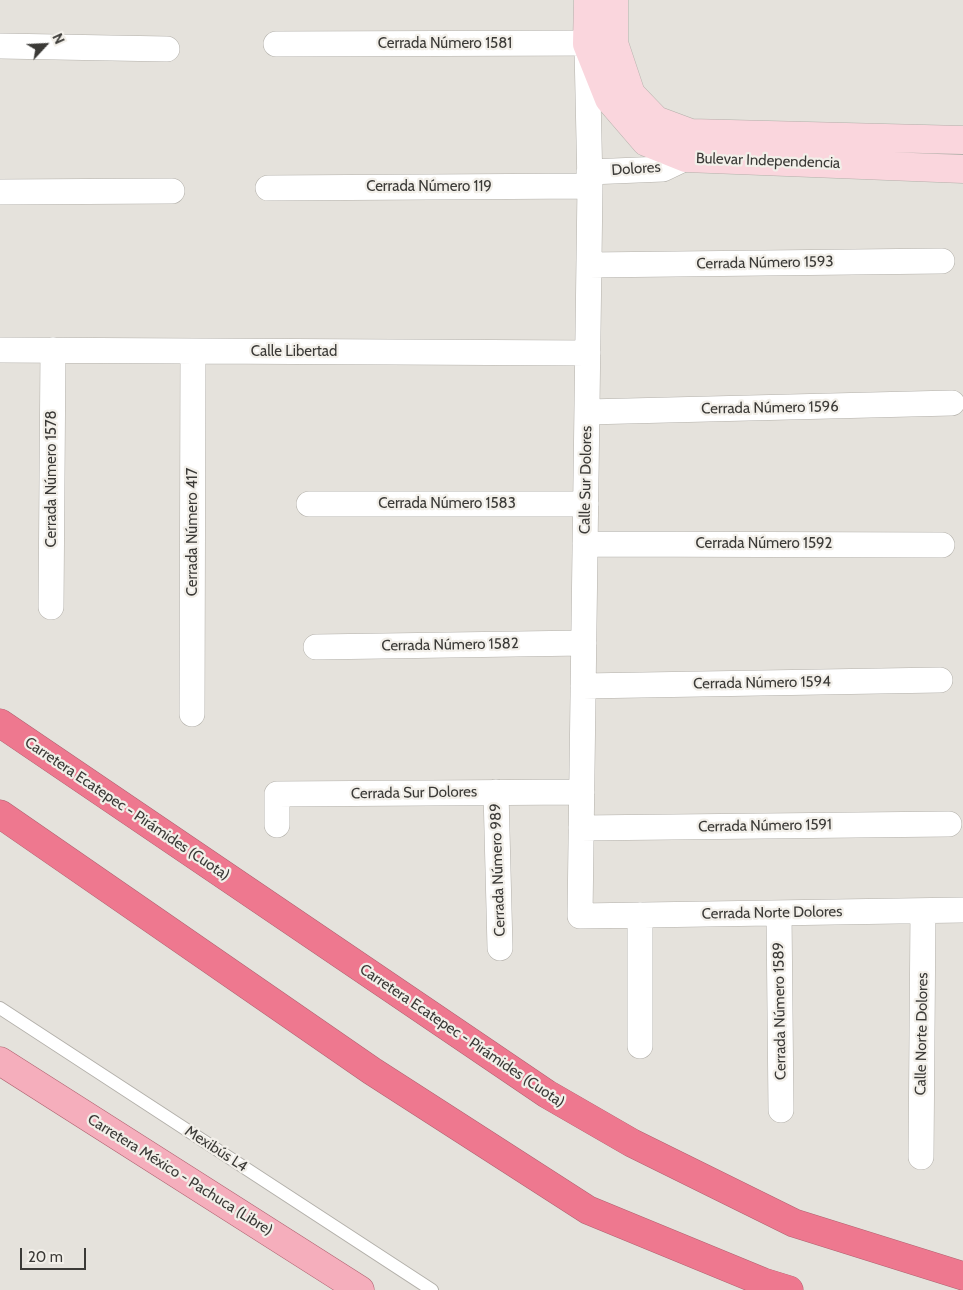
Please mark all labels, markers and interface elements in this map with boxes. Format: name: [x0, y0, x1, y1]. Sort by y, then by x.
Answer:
north arrow: [20, 20, 70, 70]
text: N: [48, 30, 69, 47]
street label: Cerrada Número 1581: [378, 35, 512, 53]
street label: Bulevar Independencia: [695, 149, 841, 173]
street label: Dolores: [611, 158, 661, 180]
street label: Cerrada Número 119: [366, 178, 492, 196]
street label: Cerrada Número 1593: [696, 253, 834, 273]
street label: Calle Libertad: [251, 343, 337, 361]
street label: Cerrada Número 1596: [701, 398, 839, 418]
street label: Cerrada Número 1578: [43, 410, 61, 548]
street label: Calle Sur Dolores: [576, 426, 596, 534]
street label: Cerrada Número 417: [184, 468, 202, 596]
street label: Cerrada Número 1583: [378, 495, 516, 513]
street label: Cerrada Número 1592: [696, 535, 832, 553]
street label: Cerrada Número 1582: [381, 635, 519, 655]
street label: Cerrada Número 1594: [693, 673, 831, 693]
street label: Carretera Ecatepec - Pirámides (Cuota): [21, 733, 233, 885]
street label: Cerrada Sur Dolores: [351, 783, 477, 803]
street label: Cerrada Número 989: [487, 803, 509, 937]
street label: Cerrada Número 1591: [698, 816, 832, 836]
street label: Cerrada Norte Dolores: [701, 903, 843, 923]
street label: Cerrada Número 1589: [770, 942, 790, 1080]
street label: Carretera Ecatepec - Pirámides (Cuota): [356, 960, 568, 1112]
street label: Calle Norte Dolores: [912, 972, 932, 1096]
street label: Carretera México - Pachuca (Libre): [84, 1110, 276, 1240]
street label: Mexibús L4: [181, 1122, 251, 1176]
scale bar: [22, 1238, 89, 1270]
text: 20 m: [28, 1248, 63, 1266]

